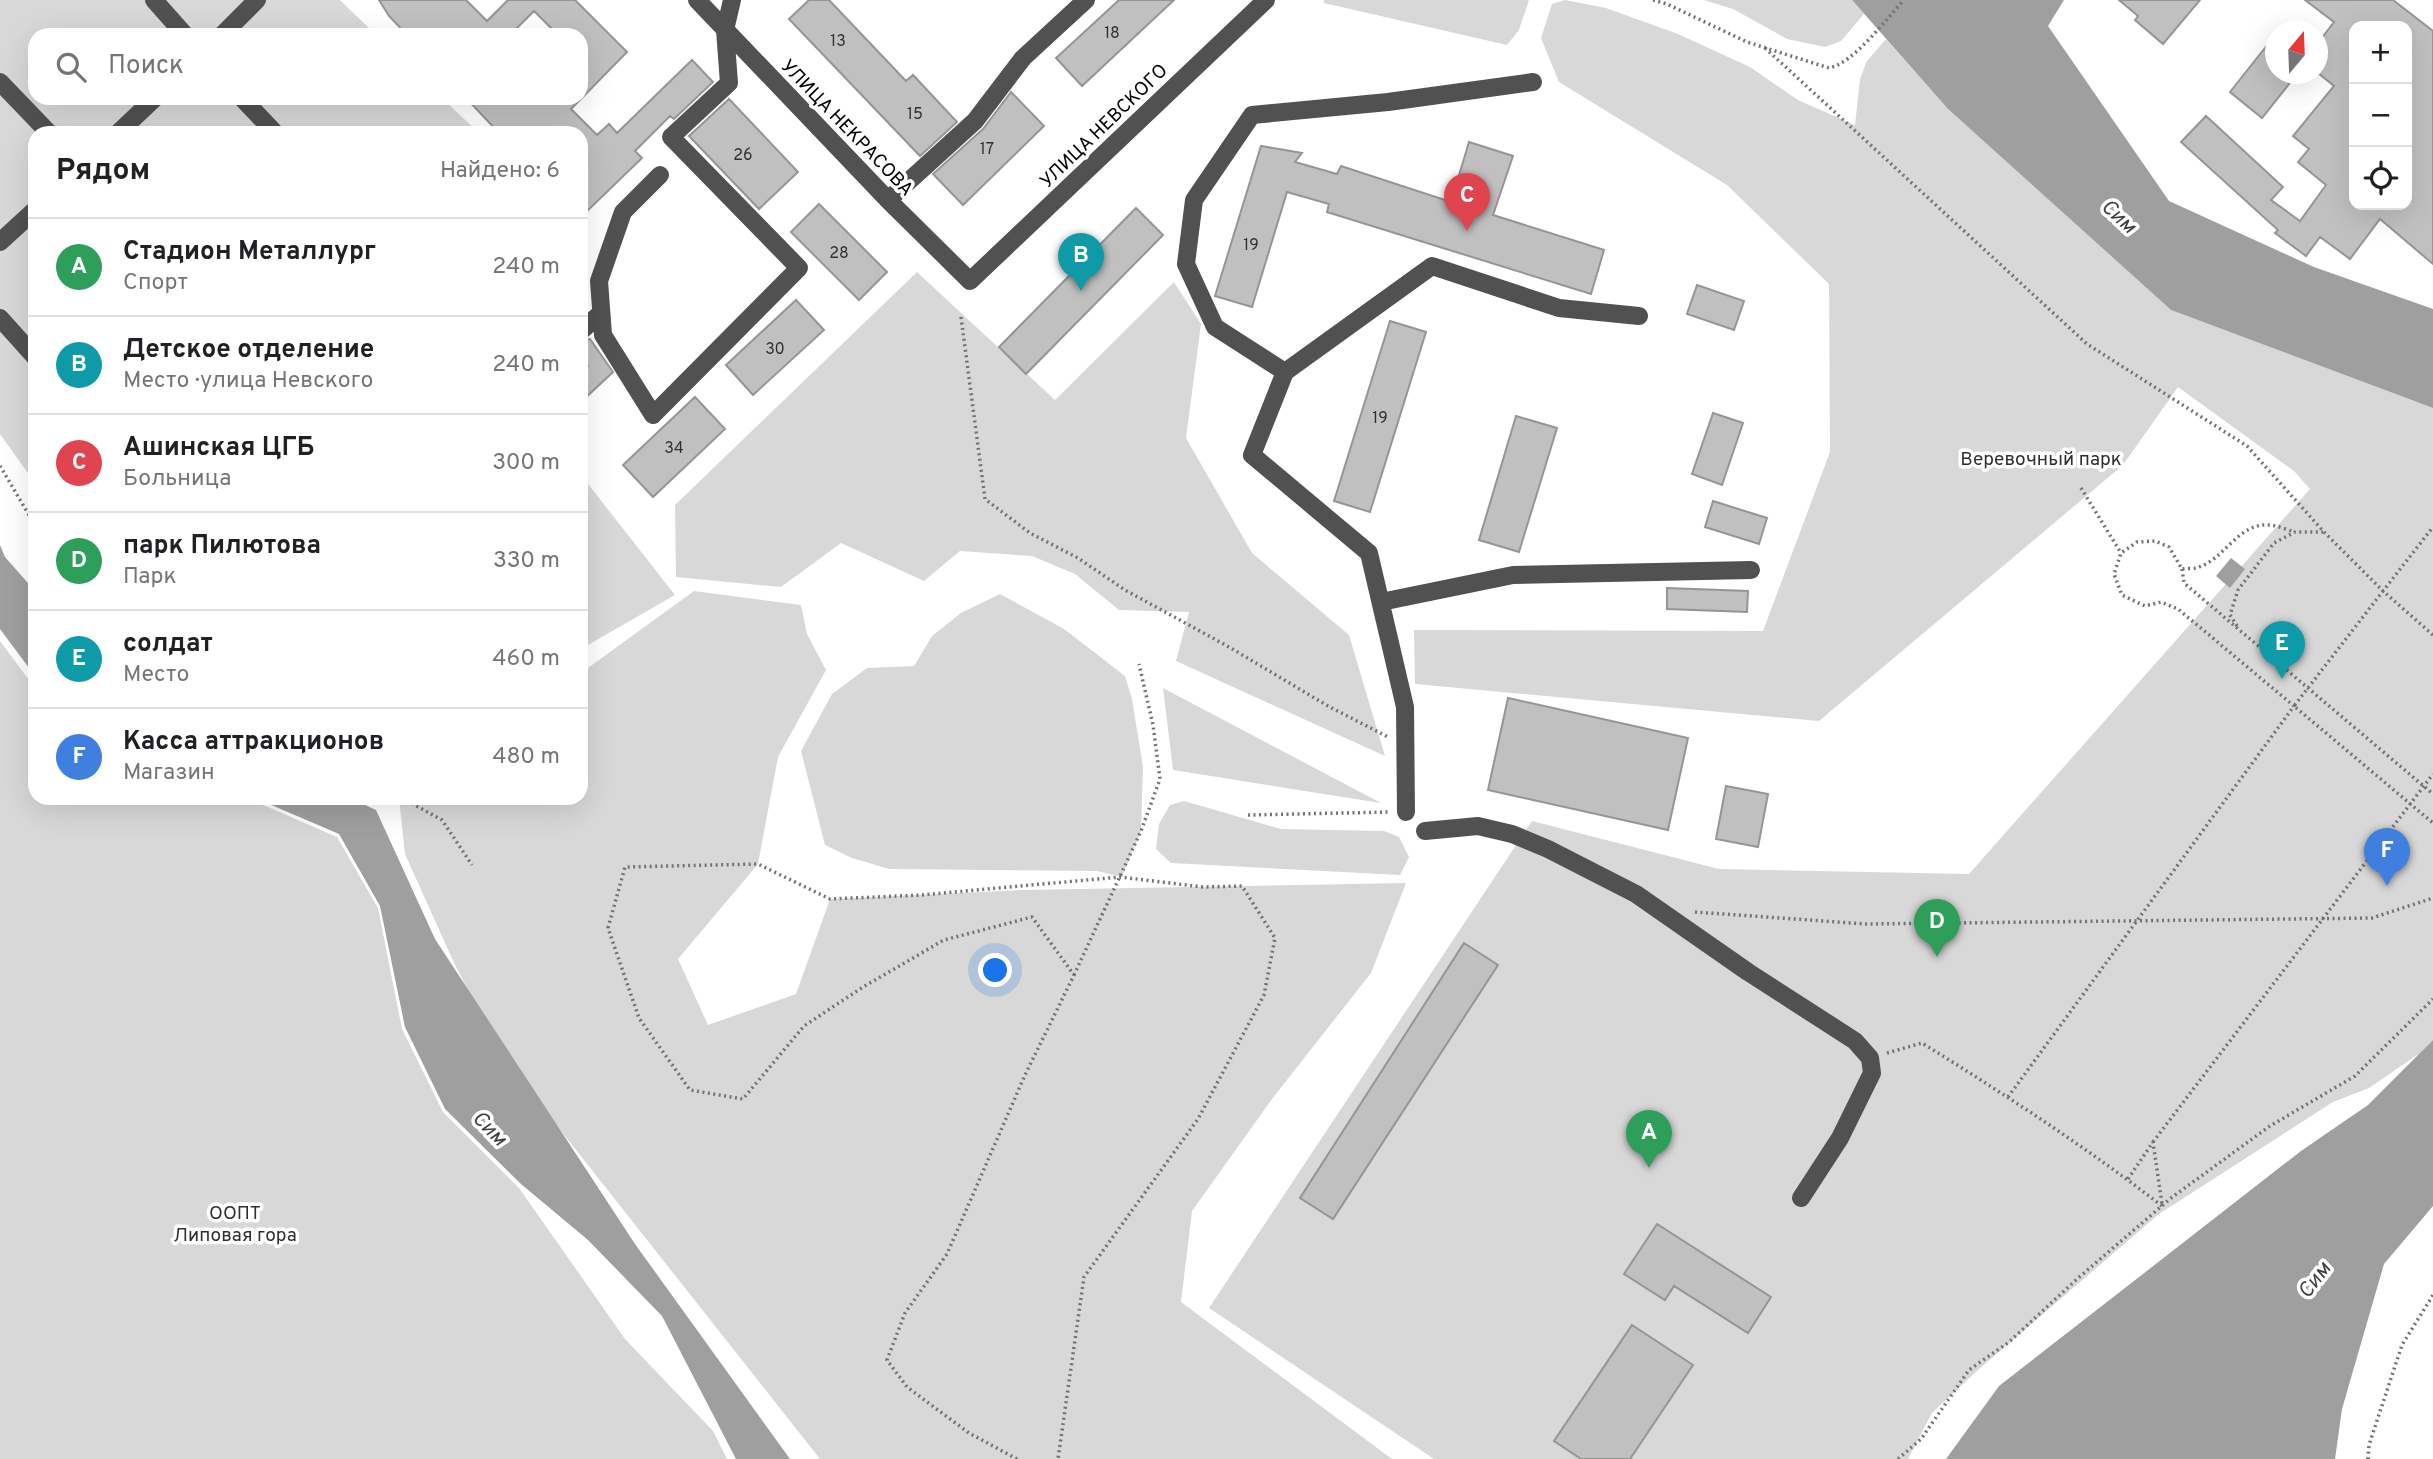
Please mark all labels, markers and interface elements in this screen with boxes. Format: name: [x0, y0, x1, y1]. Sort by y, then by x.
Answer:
north arrow: [2265, 21, 2328, 84]
map controls: [2349, 21, 2412, 210]
button: +: [2349, 21, 2412, 84]
house number: 18: [1104, 24, 1120, 44]
search box: [28, 28, 588, 105]
house number: 13: [830, 32, 846, 52]
icon: search: [52, 48, 90, 86]
text: Поиск: [108, 50, 184, 83]
street label: УЛИЦА НЕКРАСОВА: [775, 55, 918, 202]
street label: УЛИЦА НЕВСКОГО: [1035, 59, 1173, 194]
button: −: [2349, 84, 2412, 147]
house number: 15: [907, 105, 923, 125]
house number: 17: [980, 140, 994, 160]
house number: 26: [733, 146, 753, 166]
button: locate: [2349, 147, 2412, 210]
text: Рядом: [56, 153, 150, 190]
text: Найдено: 6: [440, 157, 560, 186]
pin: C: [1444, 173, 1490, 231]
water label: Сим: [2094, 194, 2142, 241]
pin: B: [1058, 233, 1104, 291]
text: Стадион Металлург: [123, 236, 376, 269]
house number: 19: [1243, 236, 1259, 256]
house number: 28: [829, 244, 849, 264]
text: A: [71, 253, 87, 282]
text: 240 m: [492, 253, 560, 282]
text: Спорт: [123, 269, 188, 298]
text: Детское отделение: [123, 334, 374, 367]
house number: 30: [765, 340, 785, 360]
text: B: [71, 351, 87, 380]
text: 240 m: [492, 351, 560, 380]
text: Место · улица Невского: [123, 367, 373, 396]
house number: 19: [1372, 409, 1388, 429]
text: Ашинская ЦГБ: [123, 432, 315, 465]
house number: 34: [664, 439, 684, 459]
park label: Веревочный парк: [1960, 448, 2122, 472]
text: C: [72, 449, 86, 478]
text: 300 m: [492, 449, 560, 478]
text: Больница: [123, 465, 231, 494]
text: парк Пилютова: [123, 530, 321, 563]
text: D: [71, 547, 87, 576]
text: 330 m: [493, 547, 560, 576]
text: Парк: [123, 563, 177, 592]
pin: E: [2259, 621, 2305, 679]
text: солдат: [123, 628, 213, 661]
text: E: [72, 645, 86, 674]
text: 460 m: [492, 645, 560, 674]
text: Место: [123, 661, 189, 690]
text: Касса аттракционов: [123, 726, 384, 759]
text: F: [72, 743, 86, 772]
text: 480 m: [492, 743, 560, 772]
text: Магазин: [123, 759, 215, 788]
pin: F: [2364, 828, 2410, 886]
pin: D: [1914, 899, 1960, 957]
your location: [978, 953, 1012, 987]
water label: Сим: [466, 1106, 513, 1153]
pin: A: [1626, 1110, 1672, 1168]
park label: ООПТ Липовая гора: [173, 1202, 297, 1248]
water label: Сим: [2293, 1256, 2338, 1305]

